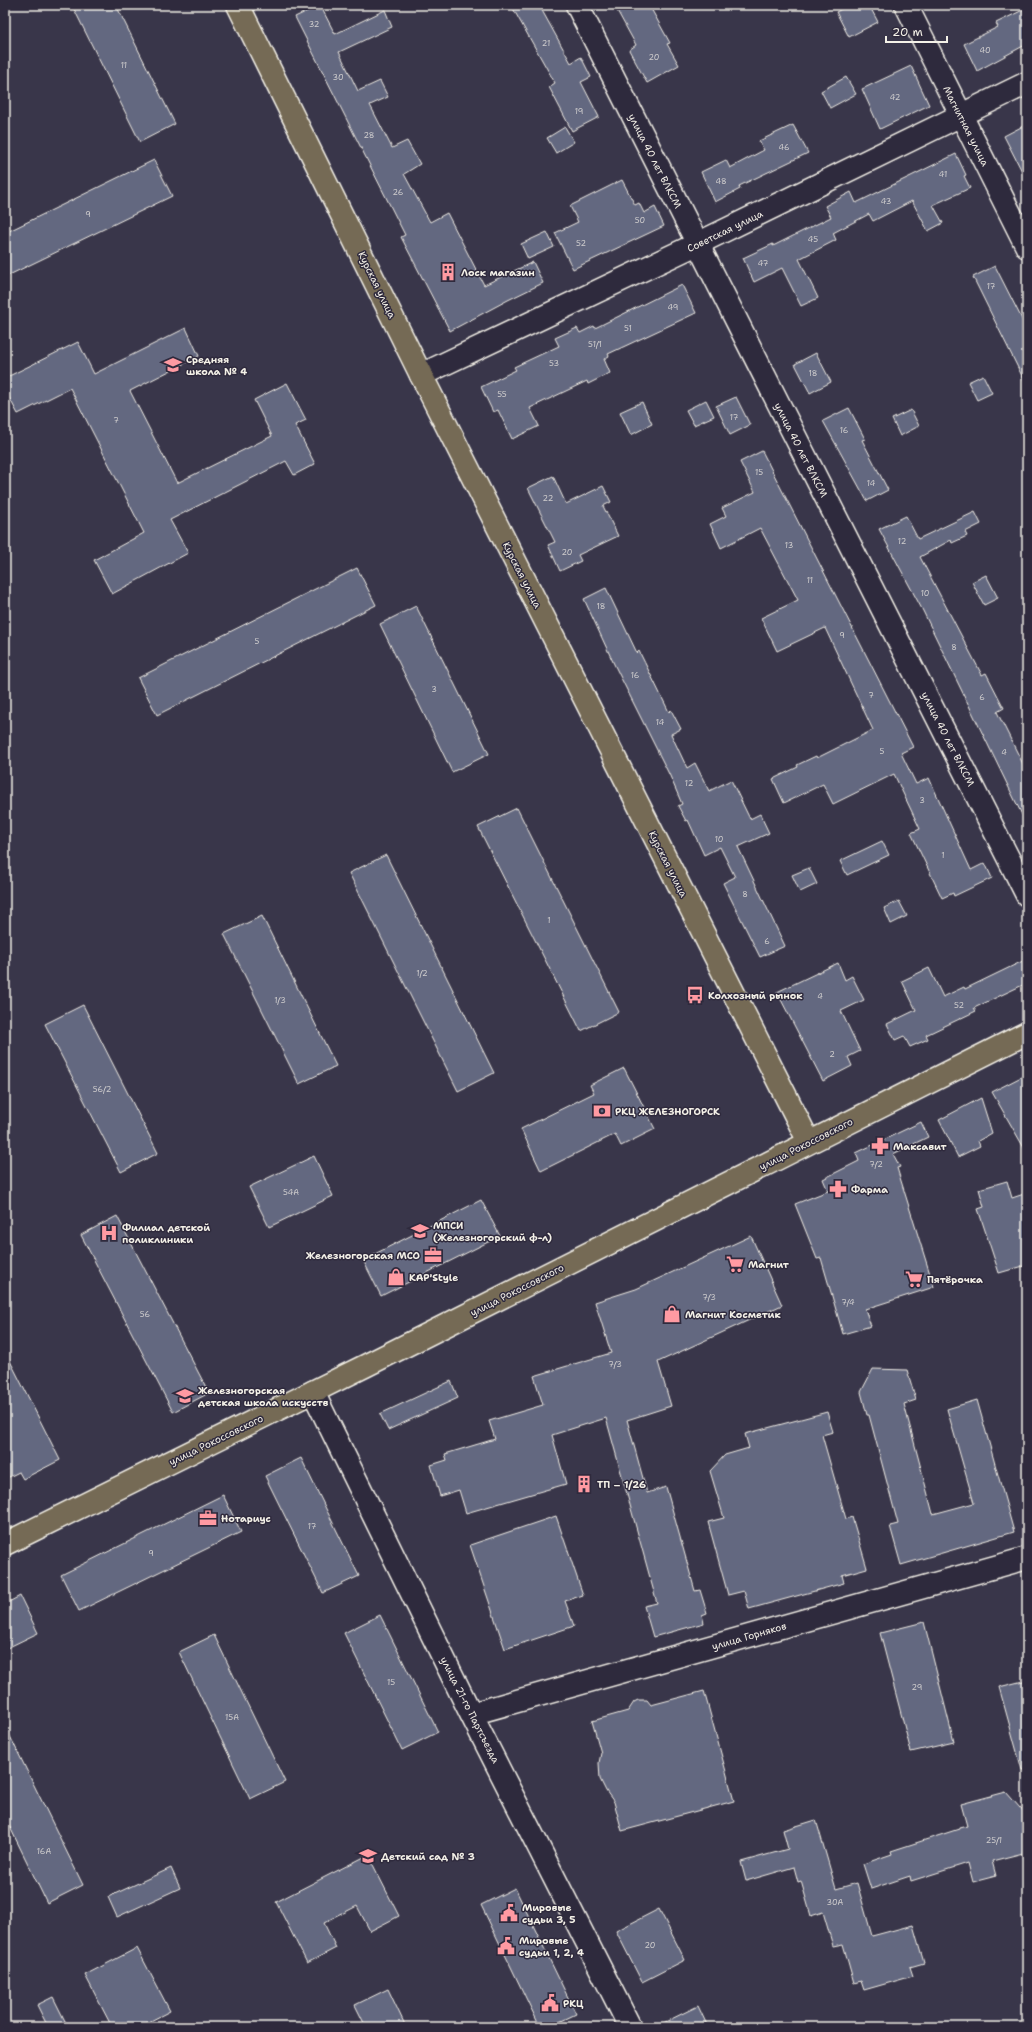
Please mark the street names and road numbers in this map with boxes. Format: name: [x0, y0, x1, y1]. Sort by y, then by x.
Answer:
street label: Магнитная улица: [940, 84, 992, 169]
street label: улица 40 лет ВЛКСМ: [625, 111, 685, 211]
street label: Советская улица: [685, 207, 766, 255]
street label: Курская улица: [355, 249, 399, 321]
street label: улица 40 лет ВЛКСМ: [771, 400, 831, 500]
street label: Курская улица: [500, 540, 545, 611]
street label: улица 40 лет ВЛКСМ: [918, 689, 978, 789]
street label: Курская улица: [646, 829, 691, 900]
street label: улица Рокоссовского: [757, 1115, 855, 1173]
street label: улица Рокоссовского: [468, 1261, 566, 1319]
street label: улица Рокоссовского: [167, 1412, 265, 1468]
street label: улица Горняков: [710, 1619, 788, 1653]
street label: улица 21-го Партсъезда: [437, 1655, 503, 1766]

